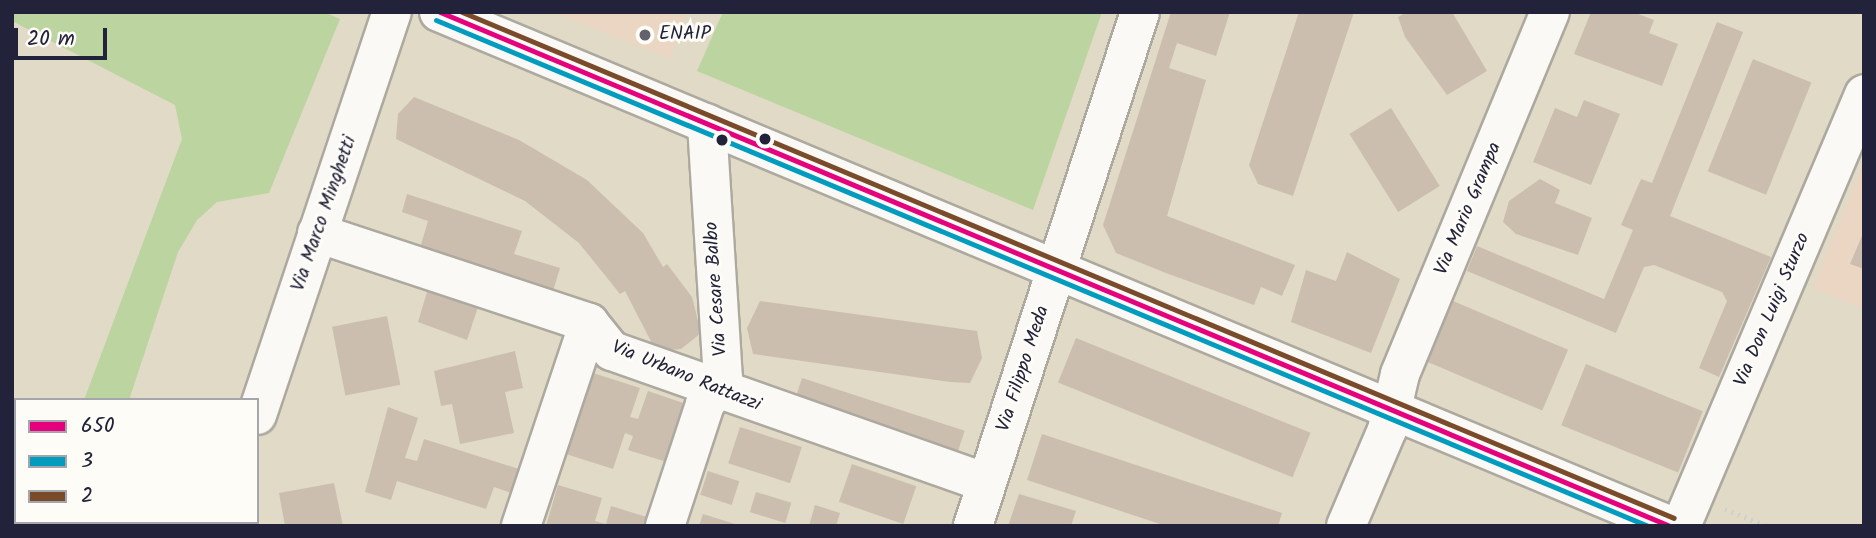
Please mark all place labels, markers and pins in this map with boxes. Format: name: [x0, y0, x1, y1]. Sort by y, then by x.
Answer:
place label: ENAIP: [659, 24, 711, 46]
marker: ENAIP: [637, 27, 653, 43]
unlabelled marker: [758, 132, 772, 146]
unlabelled marker: [715, 133, 729, 147]

